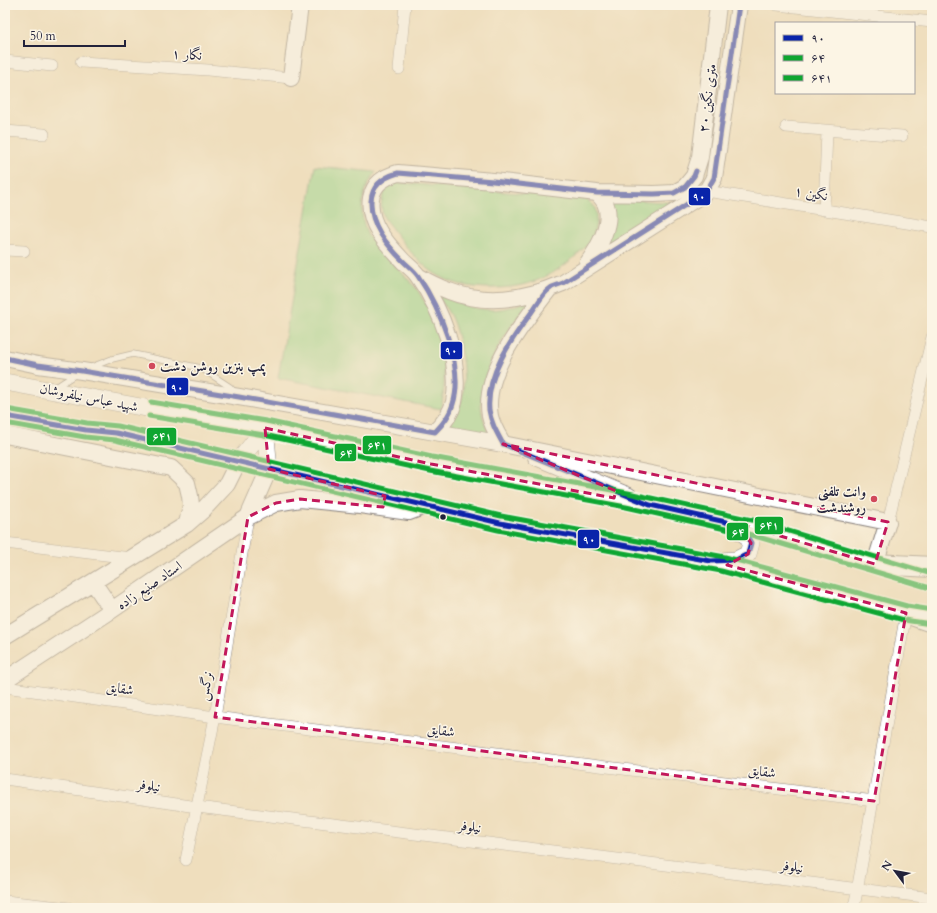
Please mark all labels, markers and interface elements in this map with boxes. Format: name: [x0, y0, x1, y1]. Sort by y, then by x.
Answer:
scale bar: [24, 22, 125, 48]
legend: [775, 22, 915, 94]
text: 50 m: [30, 28, 57, 44]
text: ۹۰: [811, 30, 825, 46]
street label: نگار ۱: [171, 44, 203, 65]
text: ۶۴: [811, 50, 825, 66]
street label: ۲۰ متری نگین: [694, 63, 721, 134]
text: ۶۴۱: [811, 70, 832, 86]
street label: نگین ۱: [793, 181, 829, 206]
line badge: ۹۰: [688, 187, 711, 206]
text: ۹۰: [693, 189, 705, 204]
line badge: ۹۰: [440, 341, 463, 360]
text: ۹۰: [445, 343, 457, 358]
place label: پمپ بنزین روشن دشت: [160, 357, 266, 377]
marker: پمپ بنزین روشن دشت: [147, 361, 157, 371]
line badge: ۹۰: [166, 377, 189, 396]
street label: شهید عباس نیلفروشان: [38, 379, 140, 416]
text: ۹۰: [171, 380, 183, 395]
line badge: ۶۴۱: [146, 427, 177, 446]
text: ۶۴۱: [152, 429, 172, 444]
line badge: ۶۴۱: [362, 435, 392, 455]
text: ۶۴۱: [367, 438, 387, 453]
line badge: ۶۴: [334, 443, 357, 462]
text: ۶۴: [340, 446, 353, 461]
place label: وانت تلفنی روشندشت: [817, 482, 866, 517]
marker: وانت تلفنی روشندشت: [869, 494, 879, 504]
unlabelled marker: [438, 512, 448, 522]
line badge: ۶۴۱: [754, 516, 784, 535]
text: ۶۴۱: [759, 518, 779, 533]
line badge: ۶۴: [726, 522, 749, 541]
text: ۶۴: [732, 525, 745, 540]
line badge: ۹۰: [577, 529, 600, 549]
text: ۹۰: [583, 532, 595, 547]
street label: استاد صنیع زاده: [113, 557, 188, 618]
street label: نرگس: [194, 670, 217, 702]
street label: شقایق: [105, 677, 135, 700]
street label: شقایق: [426, 719, 456, 742]
street label: شقایق: [747, 760, 777, 783]
street label: نیلوفر: [134, 774, 162, 797]
street label: نیلوفر: [455, 815, 483, 837]
north arrow: [875, 851, 915, 891]
street label: نیلوفر: [777, 855, 805, 877]
text: N: [878, 858, 896, 874]

